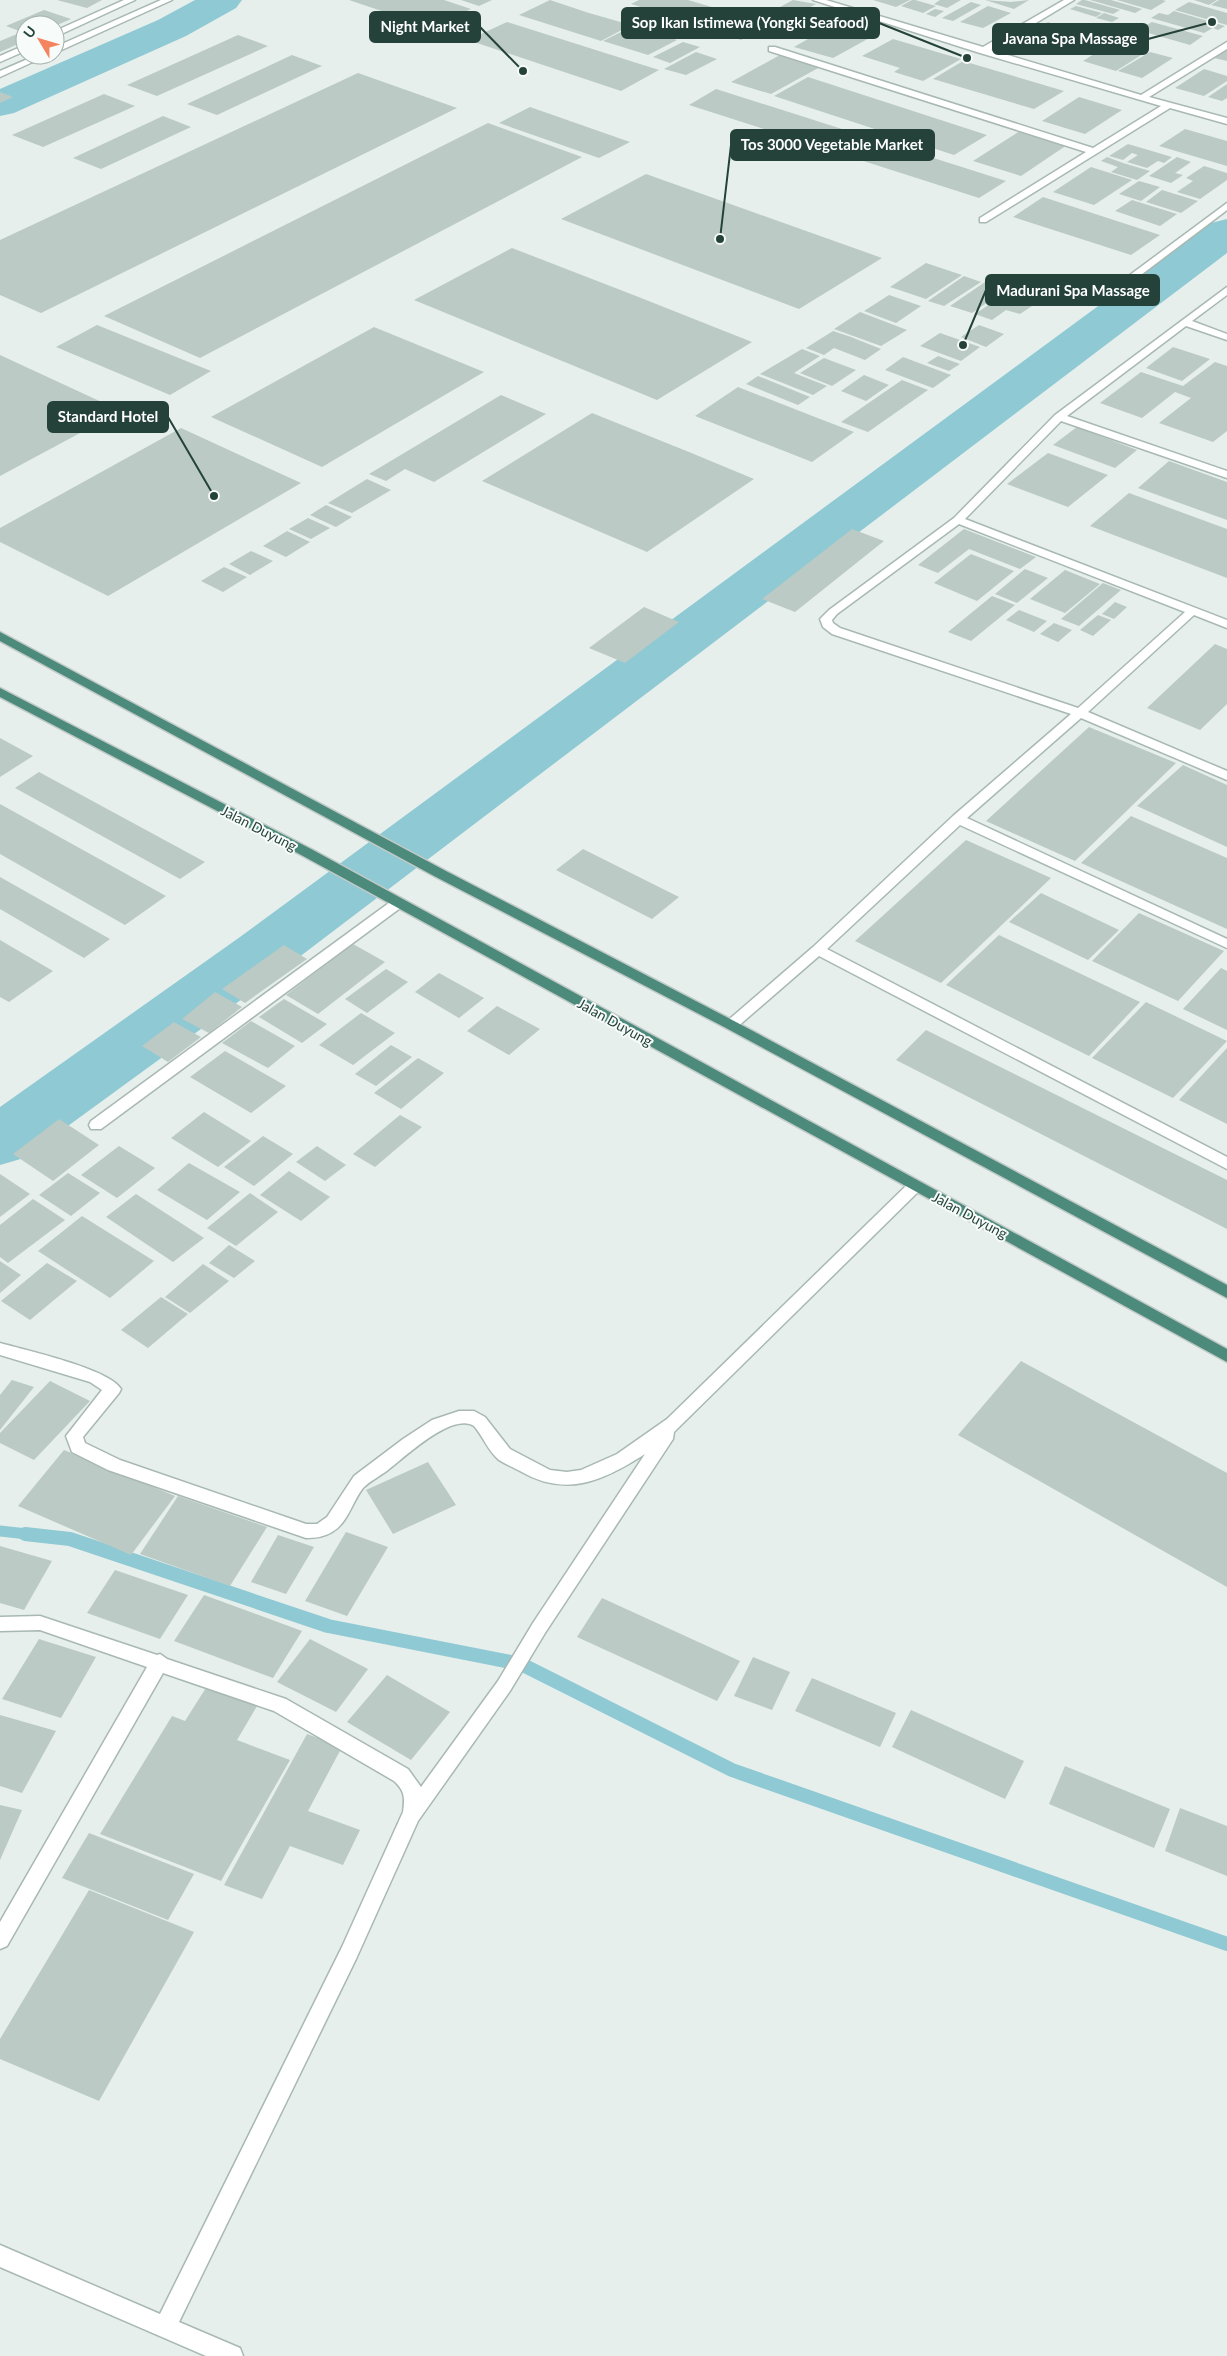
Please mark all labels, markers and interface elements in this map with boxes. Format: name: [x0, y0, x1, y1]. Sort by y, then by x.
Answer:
callout: Sop Ikan Istimewa (Yongki Seafood): [622, 8, 879, 38]
callout: Night Market: [370, 12, 480, 42]
text: Sop Ikan Istimewa (Yongki Seafood): [632, 13, 868, 31]
north arrow: [15, 15, 65, 65]
text: Night Market: [380, 17, 470, 35]
text: U: [19, 22, 39, 41]
callout: Javana Spa Massage: [993, 24, 1148, 54]
text: Javana Spa Massage: [1003, 29, 1137, 47]
callout: Tos 3000 Vegetable Market: [731, 130, 934, 160]
text: Tos 3000 Vegetable Market: [741, 135, 924, 153]
callout: Madurani Spa Massage: [986, 275, 1159, 305]
text: Madurani Spa Massage: [996, 281, 1150, 299]
callout: Standard Hotel: [48, 402, 168, 432]
text: Standard Hotel: [58, 407, 158, 425]
street label: Jalan Duyung: [218, 802, 300, 854]
street label: Jalan Duyung: [575, 995, 655, 1049]
street label: Jalan Duyung: [929, 1188, 1011, 1242]

